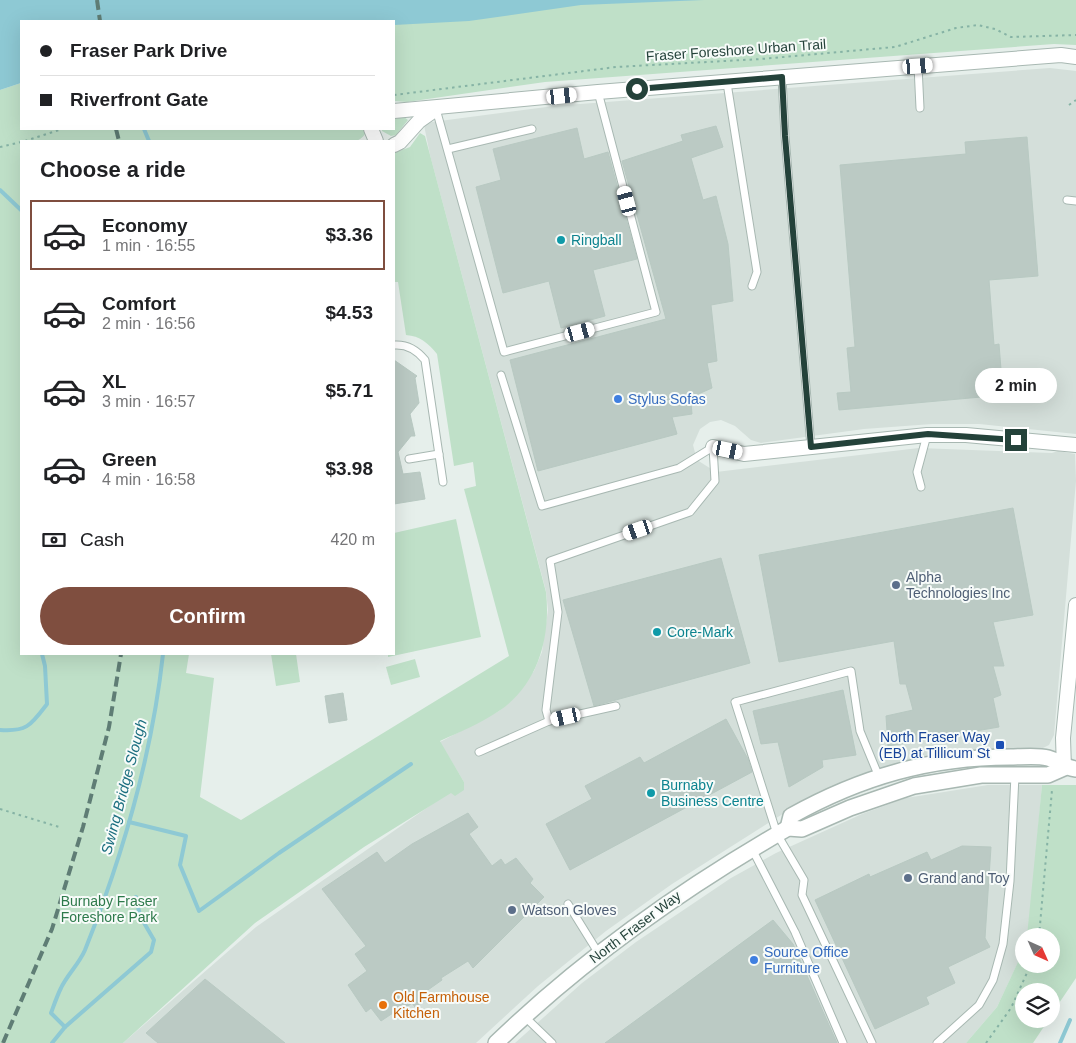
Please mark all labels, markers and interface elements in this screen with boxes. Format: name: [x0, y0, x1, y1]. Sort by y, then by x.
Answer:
street label: Fraser Foreshore Urban Trail: [645, 36, 827, 64]
text: Fraser Park Drive: [70, 40, 227, 61]
car: [902, 57, 933, 75]
route start: [626, 78, 648, 100]
car: [546, 87, 577, 105]
text: Riverfront Gate: [70, 89, 208, 110]
text: Choose a ride: [40, 157, 185, 182]
car: [615, 185, 638, 217]
icon: car: [42, 213, 87, 258]
text: Economy: [102, 215, 188, 236]
text: $3.36: [325, 224, 373, 245]
place label: Ringball: [571, 232, 622, 248]
marker: Ringball: [555, 234, 567, 246]
text: 1 min · 16:55: [102, 237, 195, 254]
icon: car: [42, 291, 87, 336]
text: Comfort: [102, 293, 176, 314]
text: $4.53: [325, 302, 373, 323]
text: 2 min · 16:56: [102, 315, 195, 332]
car: [563, 321, 596, 343]
callout: 2 min: [975, 368, 1057, 402]
icon: car: [42, 369, 87, 414]
text: XL: [102, 371, 126, 392]
text: 2 min: [995, 377, 1037, 394]
text: $5.71: [325, 380, 373, 401]
place label: Stylus Sofas: [628, 391, 706, 407]
text: 3 min · 16:57: [102, 393, 195, 410]
marker: Stylus Sofas: [612, 393, 624, 405]
route end: [1005, 429, 1027, 451]
car: [711, 440, 744, 460]
icon: car: [42, 447, 87, 492]
text: Green: [102, 449, 157, 470]
text: $3.98: [325, 458, 373, 479]
text: 4 min · 16:58: [102, 471, 195, 488]
car: [621, 518, 654, 542]
icon: cash: [40, 526, 68, 554]
text: Cash: [80, 529, 124, 550]
text: 420 m: [331, 531, 375, 548]
place label: Alpha Technologies Inc: [906, 569, 1010, 601]
marker: Alpha Technologies Inc: [890, 579, 902, 591]
button: Confirm: [40, 587, 375, 645]
place label: Core-Mark: [667, 624, 734, 640]
marker: Core-Mark: [651, 626, 663, 638]
car: [549, 706, 582, 728]
water label: Swing Bridge Slough: [97, 717, 150, 856]
place label: North Fraser Way (EB) at Tillicum St: [879, 729, 990, 761]
marker: North Fraser Way (EB) at Tillicum St: [994, 739, 1006, 751]
place label: Burnaby Business Centre: [661, 777, 764, 809]
marker: Burnaby Business Centre: [645, 787, 657, 799]
place label: Grand and Toy: [918, 870, 1010, 886]
marker: Grand and Toy: [902, 872, 914, 884]
street label: North Fraser Way: [586, 888, 684, 966]
park label: Burnaby Fraser Foreshore Park: [61, 893, 158, 925]
place label: Watson Gloves: [522, 902, 616, 918]
marker: Watson Gloves: [506, 904, 518, 916]
north arrow: [1015, 928, 1060, 972]
map controls: [1015, 928, 1060, 1028]
place label: Source Office Furniture: [764, 944, 849, 976]
marker: Source Office Furniture: [748, 954, 760, 966]
button: layers: [1015, 983, 1060, 1028]
place label: Old Farmhouse Kitchen: [393, 989, 490, 1021]
marker: Old Farmhouse Kitchen: [377, 999, 389, 1011]

